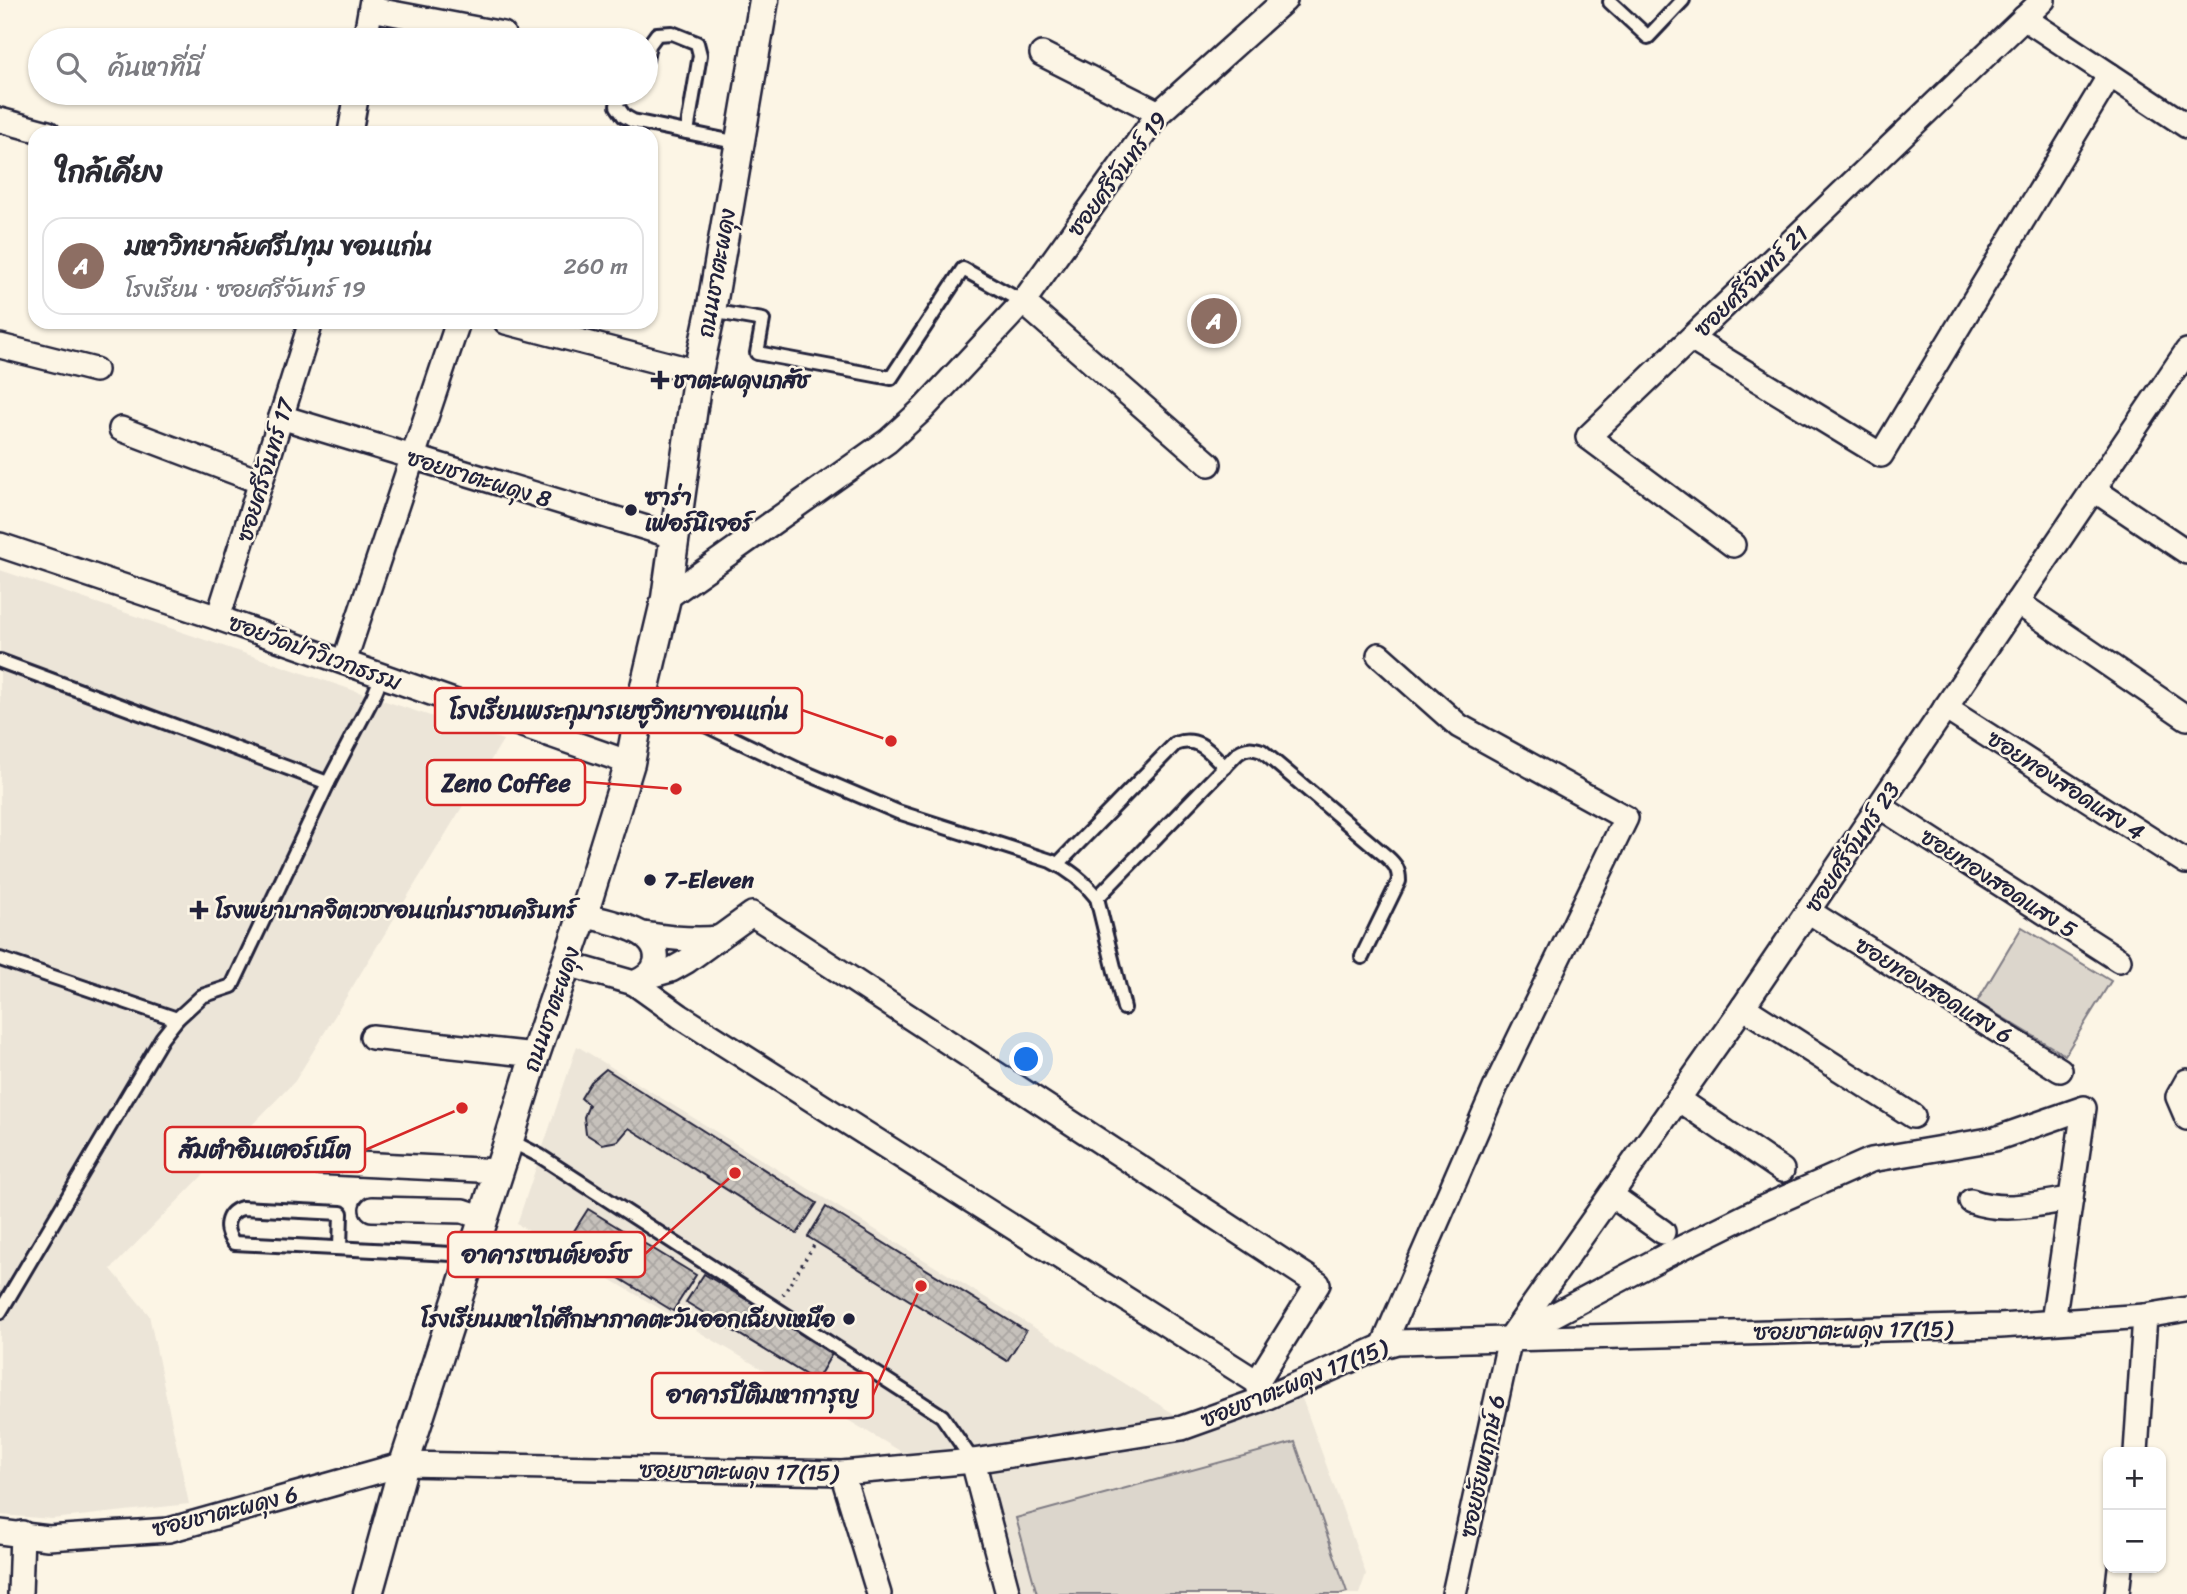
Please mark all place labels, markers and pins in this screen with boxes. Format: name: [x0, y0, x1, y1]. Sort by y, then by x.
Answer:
pin: A: [1191, 295, 1237, 347]
place label: ชาตะผดุงเภสัช: [674, 360, 812, 401]
marker: ชาตะผดุงเภสัช: [652, 372, 668, 388]
place label: ซาร่า เฟอร์นิเจอร์: [644, 477, 757, 544]
marker: ซาร่า เฟอร์นิเจอร์: [623, 502, 639, 518]
callout: โรงเรียนพระกุมารเยซูวิทยาขอนแก่น: [435, 688, 802, 733]
callout: Zeno Coffee: [427, 760, 585, 805]
place label: 7-Eleven: [664, 860, 754, 901]
marker: 7-Eleven: [642, 872, 658, 888]
place label: โรงพยาบาลจิตเวชขอนแก่นราชนครินทร์: [215, 890, 581, 931]
marker: โรงพยาบาลจิตเวชขอนแก่นราชนครินทร์: [189, 900, 209, 920]
callout: ส้มตำอินเตอร์เน็ต: [165, 1127, 365, 1172]
callout: อาคารเซนต์ยอร์ช: [448, 1232, 645, 1277]
place label: โรงเรียนมหาไถ่ศึกษาภาคตะวันออกเฉียงเหนือ: [421, 1299, 835, 1340]
marker: โรงเรียนมหาไถ่ศึกษาภาคตะวันออกเฉียงเหนือ: [841, 1311, 857, 1327]
callout: อาคารปีติมหาการุญ: [652, 1373, 873, 1418]

